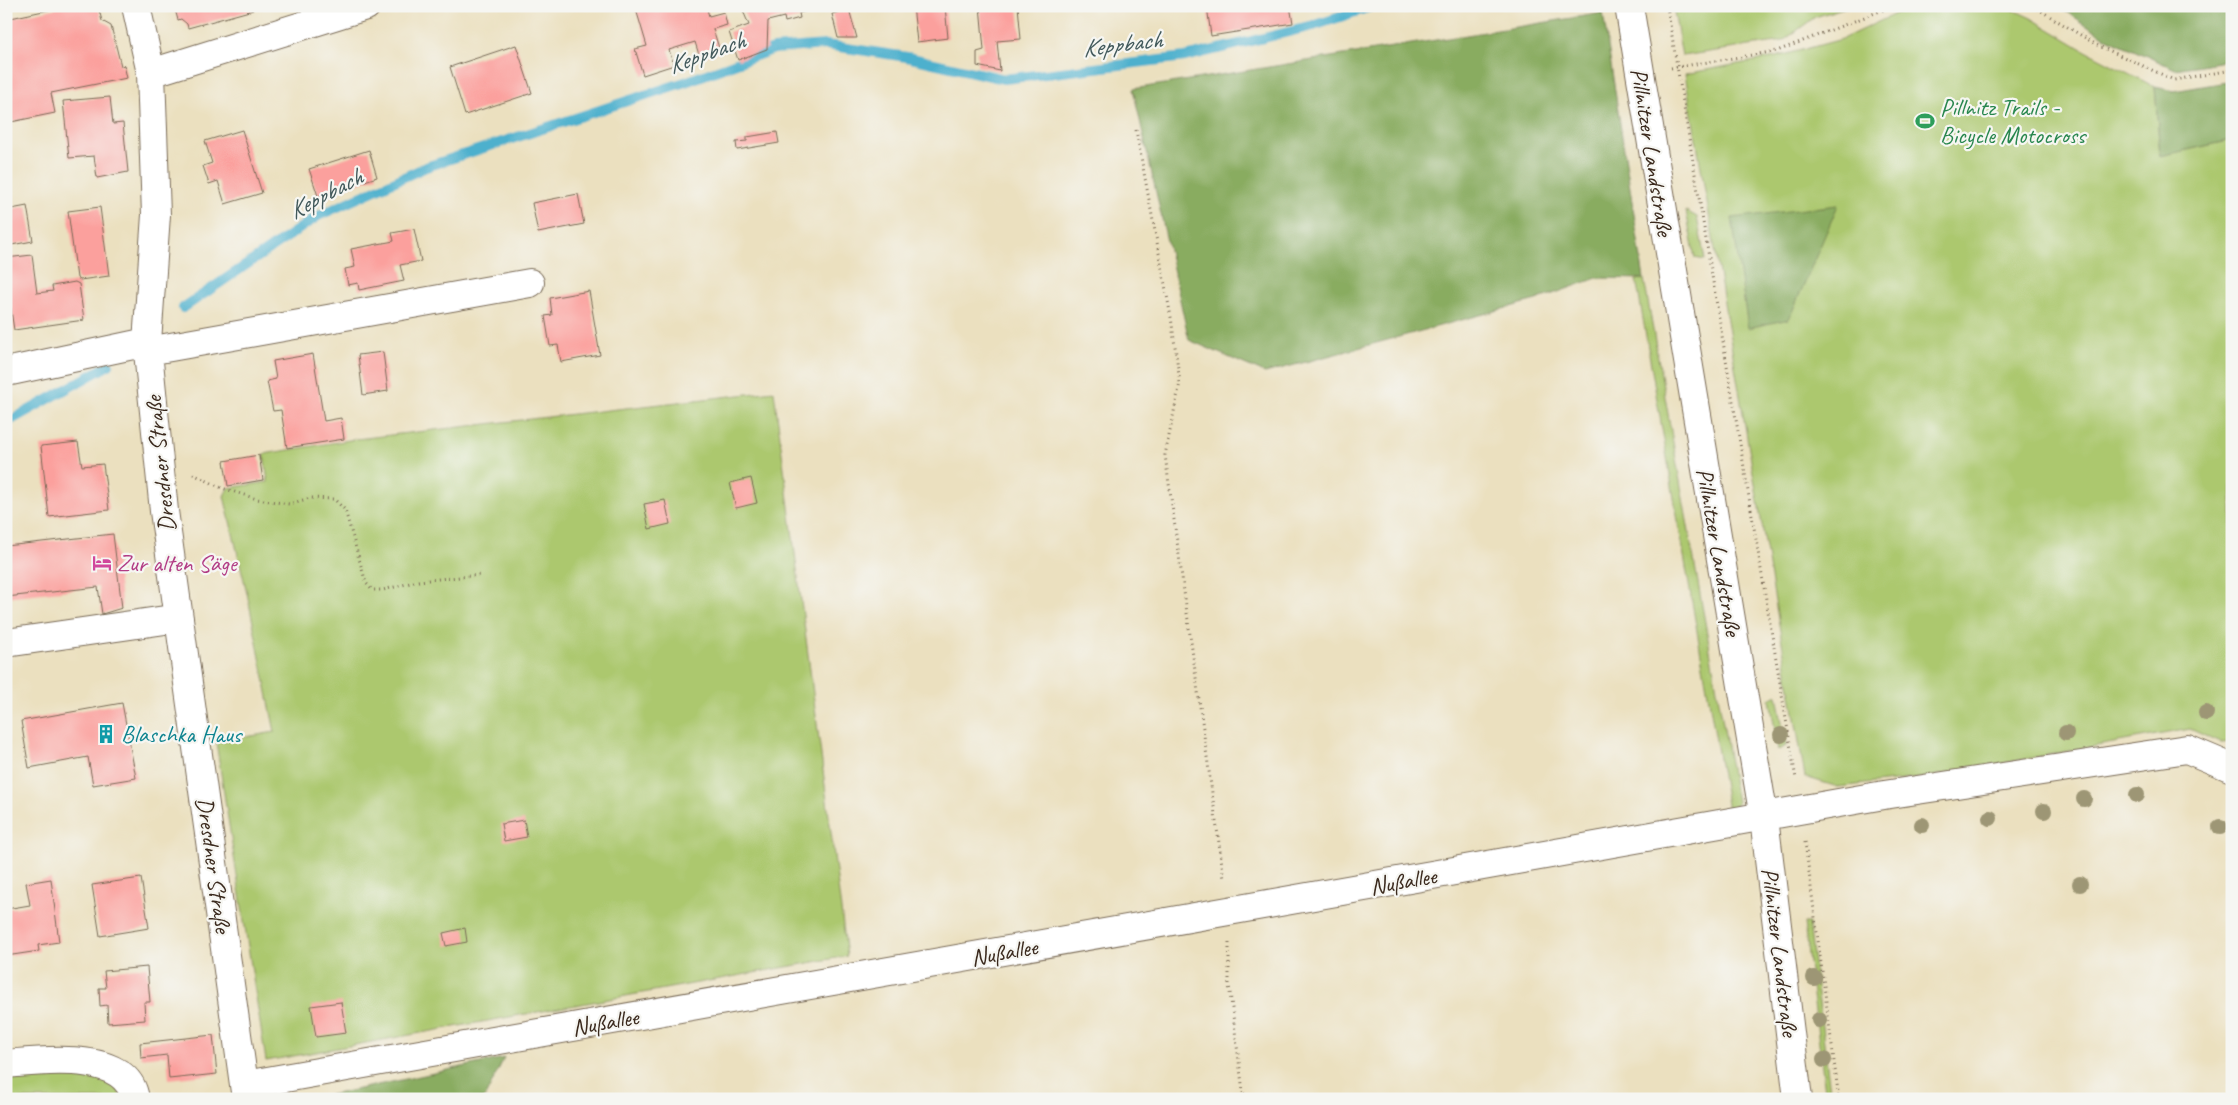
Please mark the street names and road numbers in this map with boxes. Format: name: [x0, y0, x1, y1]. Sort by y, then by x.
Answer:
street label: Pillnitzer Landstraße: [1624, 66, 1680, 240]
street label: Dresdner Straße: [138, 392, 182, 534]
street label: Pillnitzer Landstraße: [1689, 466, 1749, 640]
street label: Dresdner Straße: [190, 795, 239, 937]
street label: Nußallee: [1367, 860, 1441, 902]
street label: Pillnitzer Landstraße: [1755, 866, 1805, 1040]
street label: Nußallee: [968, 931, 1042, 973]
street label: Nußallee: [569, 1001, 643, 1043]

